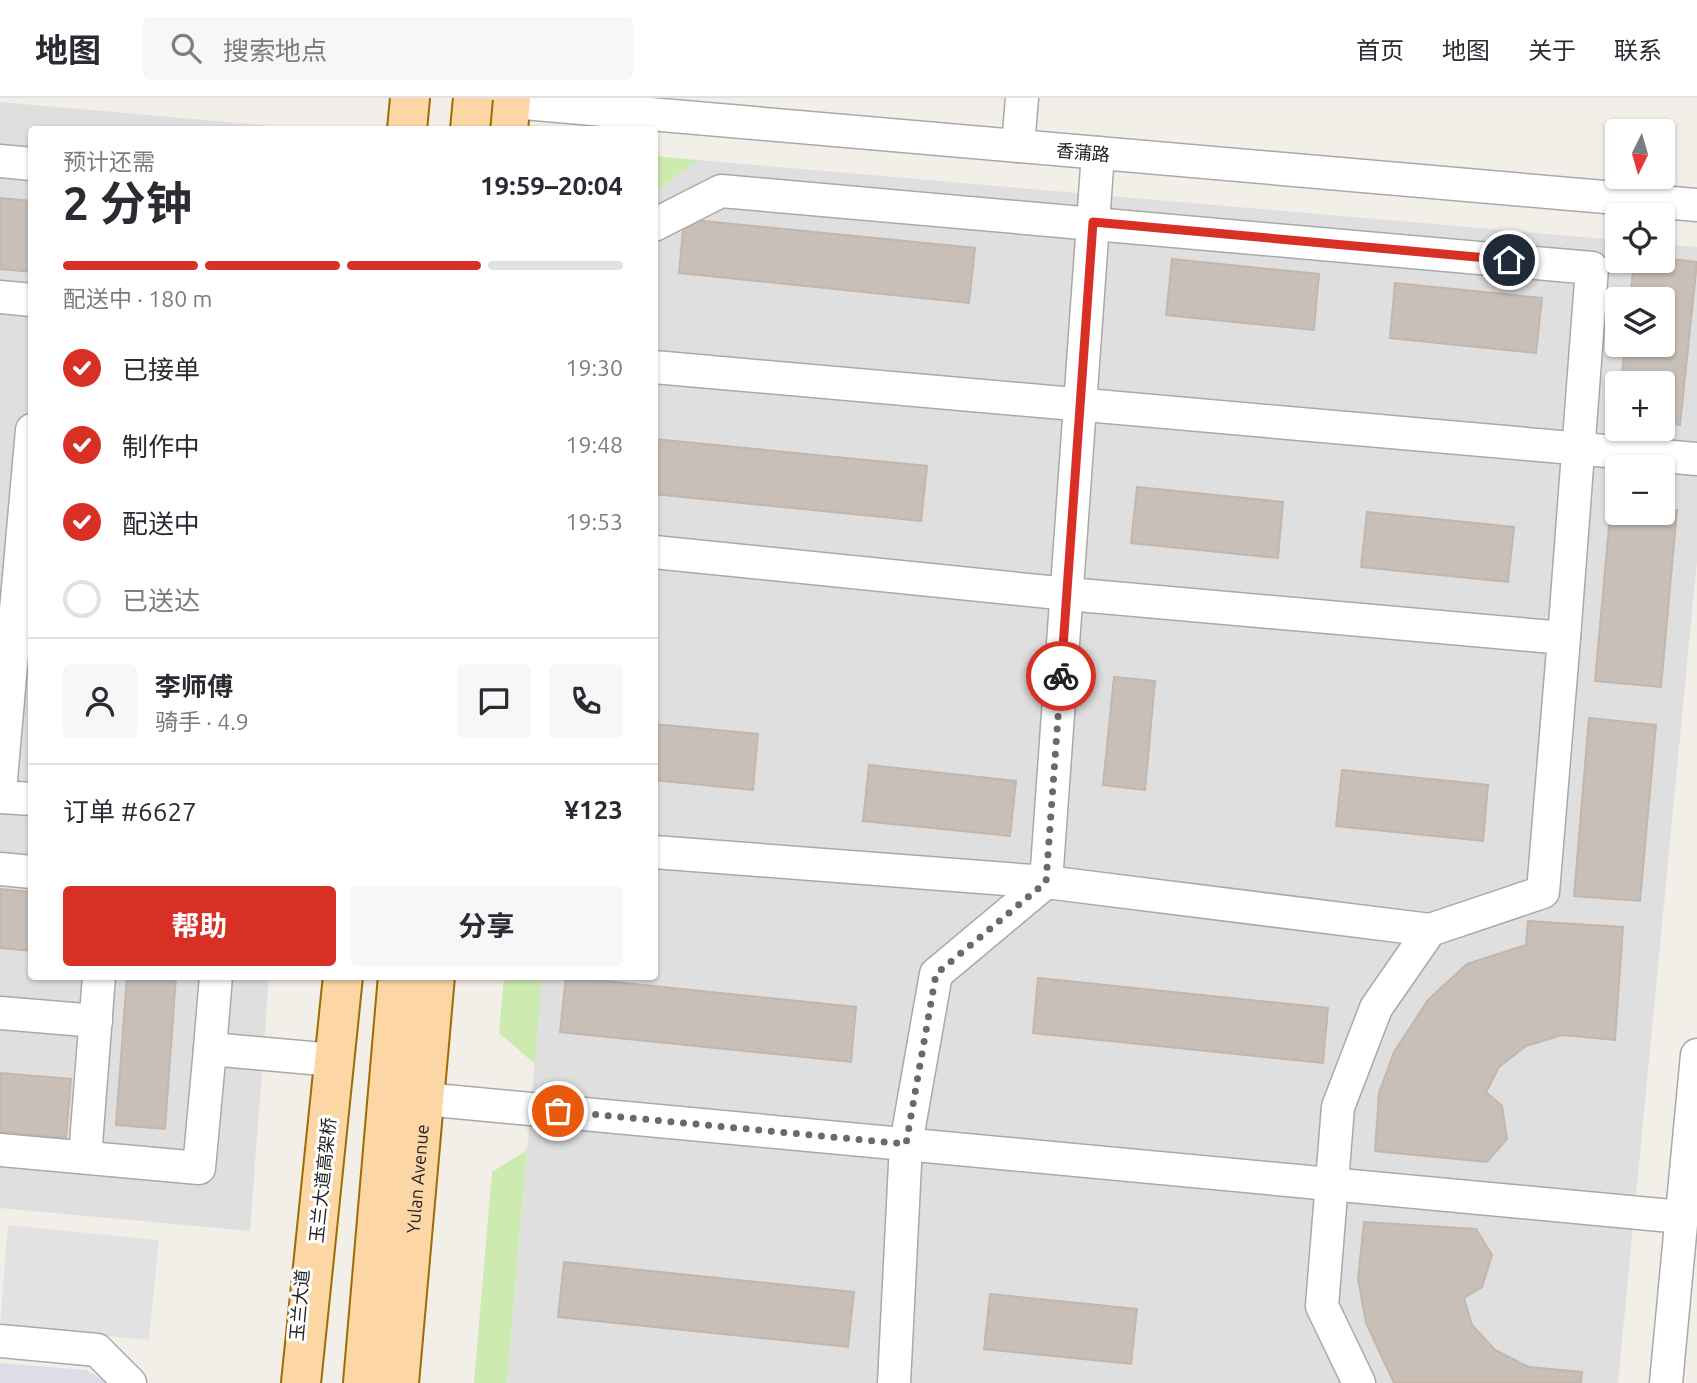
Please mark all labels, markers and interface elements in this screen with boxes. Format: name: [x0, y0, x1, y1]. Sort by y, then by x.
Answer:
search box: [143, 17, 633, 80]
icon: search: [167, 29, 205, 67]
text: 地图: [35, 31, 101, 68]
text: 搜索地点: [223, 36, 327, 65]
text: 首页: [1356, 37, 1404, 64]
text: 地图: [1442, 37, 1490, 64]
text: 关于: [1528, 37, 1576, 64]
text: 联系: [1614, 37, 1662, 64]
north arrow: [1605, 119, 1675, 189]
map controls: [1605, 119, 1675, 525]
street label: 香蒲路: [1055, 140, 1111, 164]
text: 预计还需: [63, 149, 155, 174]
text: 19:59–20:04: [480, 171, 623, 200]
text: 2 分钟: [63, 177, 192, 229]
button: locate: [1605, 203, 1675, 273]
pin: [1479, 230, 1539, 290]
icon: home: [1490, 241, 1528, 279]
text: 配送中 · 180 m: [63, 286, 212, 311]
button: layers: [1605, 287, 1675, 357]
icon: check: [63, 349, 101, 387]
text: 已接单: [122, 355, 200, 384]
text: 19:30: [565, 355, 623, 380]
button: +: [1605, 371, 1675, 441]
icon: check: [63, 426, 101, 464]
text: 制作中: [122, 432, 200, 461]
text: 19:48: [565, 432, 623, 457]
button: −: [1605, 455, 1675, 525]
icon: check: [63, 503, 101, 541]
text: 配送中: [122, 509, 200, 538]
text: 19:53: [565, 509, 623, 534]
text: 已送达: [122, 586, 200, 615]
courier: [1026, 641, 1096, 711]
icon: bike: [1042, 657, 1080, 695]
button: person: [63, 664, 137, 738]
button: chat: [457, 664, 531, 738]
button: phone: [549, 664, 623, 738]
text: 李师傅: [155, 672, 233, 701]
text: 骑手 · 4.9: [155, 709, 249, 734]
text: ¥123: [564, 795, 623, 824]
text: 订单 #6627: [63, 797, 197, 826]
button: 帮助: [63, 886, 336, 966]
button: 分享: [350, 886, 623, 966]
pin: [528, 1081, 588, 1141]
icon: bag: [539, 1092, 577, 1130]
street label: 玉兰大道高架桥: [305, 1116, 339, 1244]
street label: Yulan Avenue: [402, 1123, 432, 1234]
street label: 玉兰大道: [286, 1268, 312, 1342]

